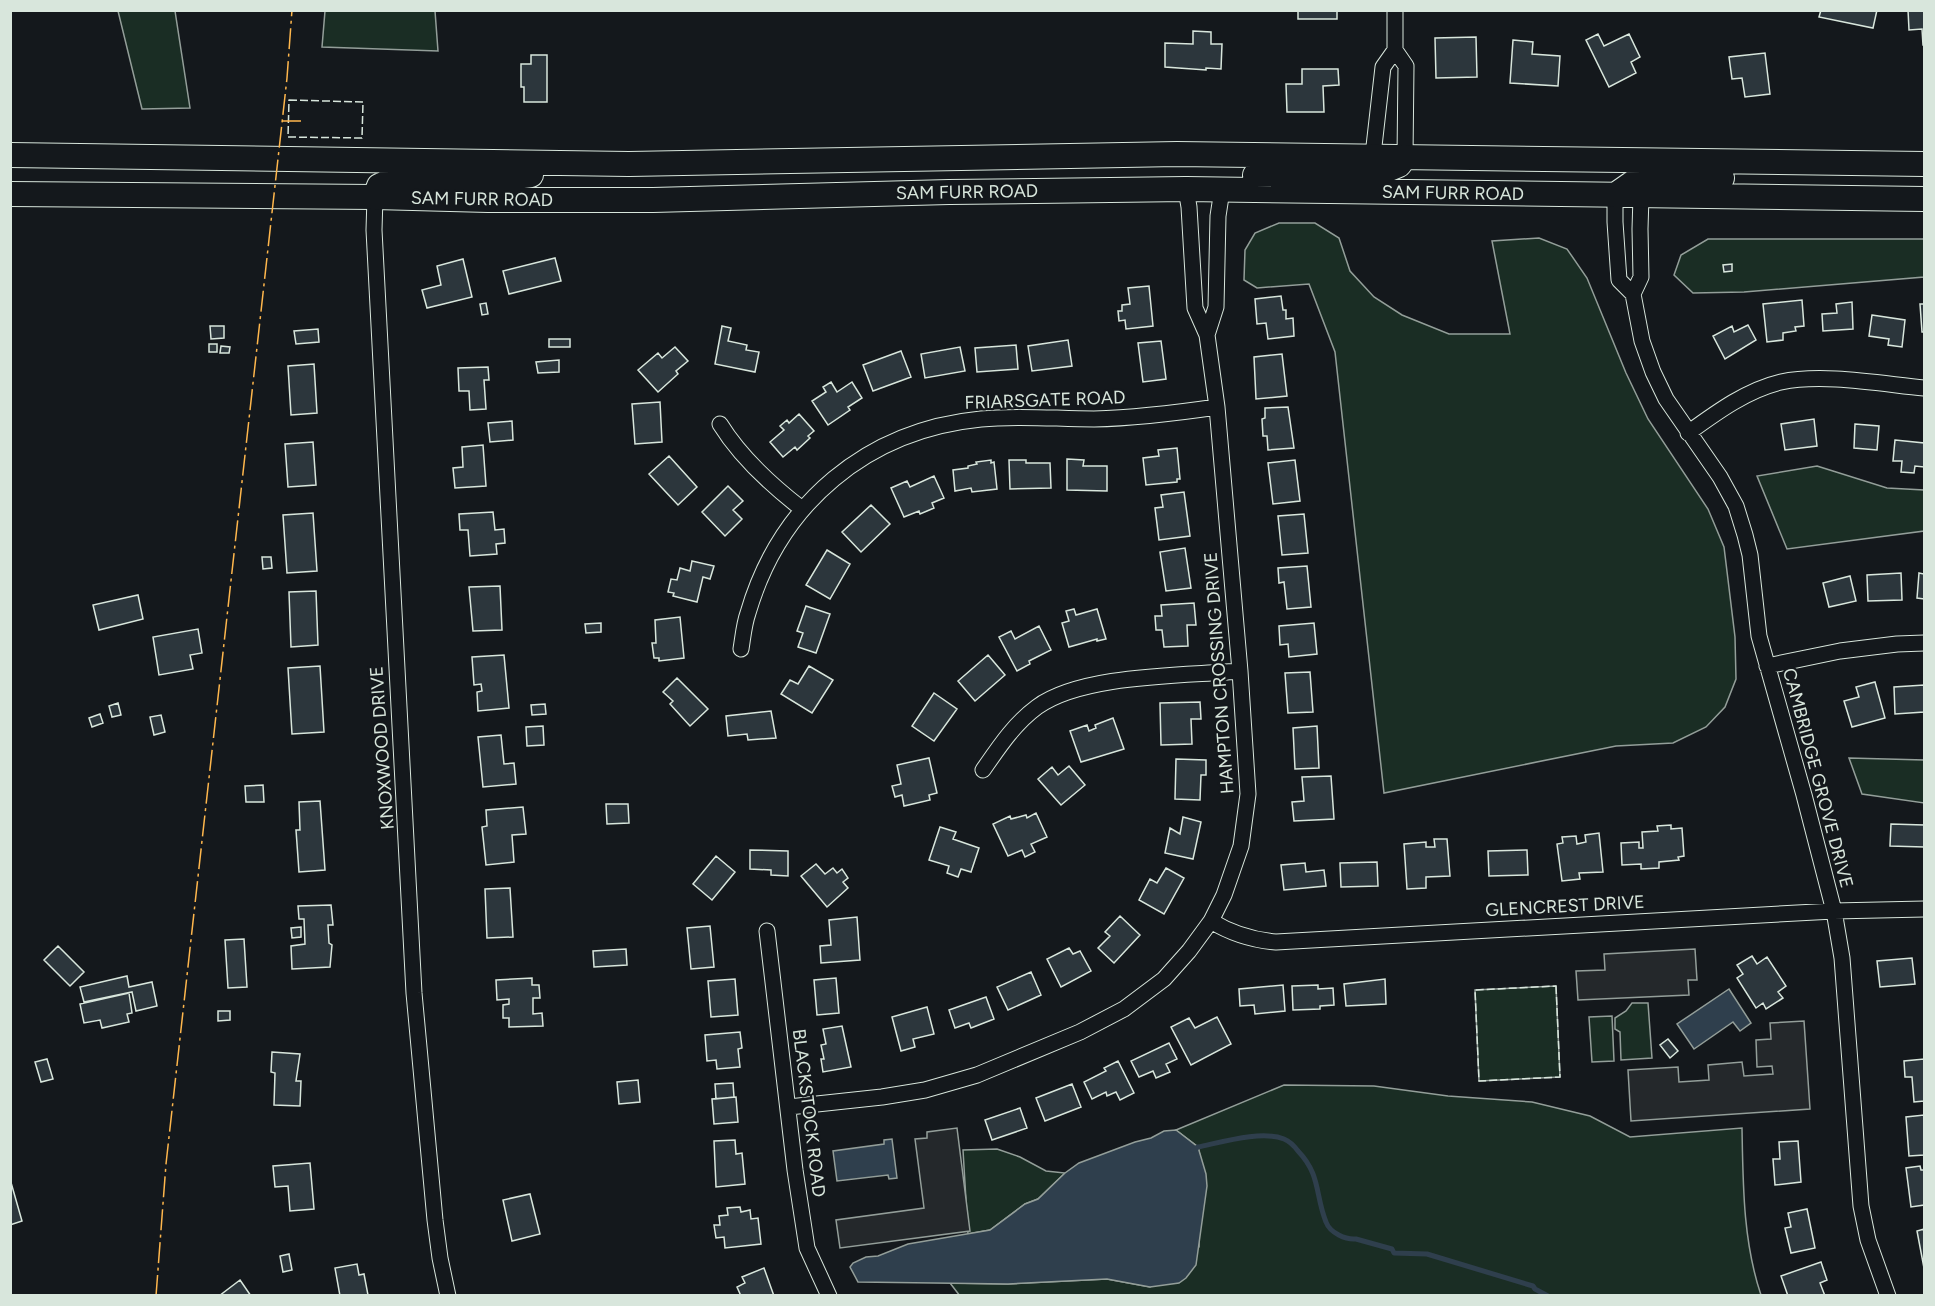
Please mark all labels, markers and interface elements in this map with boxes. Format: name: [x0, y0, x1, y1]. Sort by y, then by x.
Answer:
street label: SAM FURR ROAD: [896, 180, 1038, 204]
street label: SAM FURR ROAD: [1382, 181, 1524, 205]
street label: SAM FURR ROAD: [411, 187, 553, 211]
street label: FRIARSGATE ROAD: [964, 386, 1126, 414]
street label: HAMPTON CROSSING DRIVE: [1200, 551, 1238, 795]
street label: KNOXWOOD DRIVE: [365, 666, 399, 830]
street label: CAMBRIDGE GROVE DRIVE: [1778, 666, 1858, 890]
street label: GLENCREST DRIVE: [1485, 891, 1645, 921]
street label: BLACKSTOCK ROAD: [788, 1028, 830, 1198]

